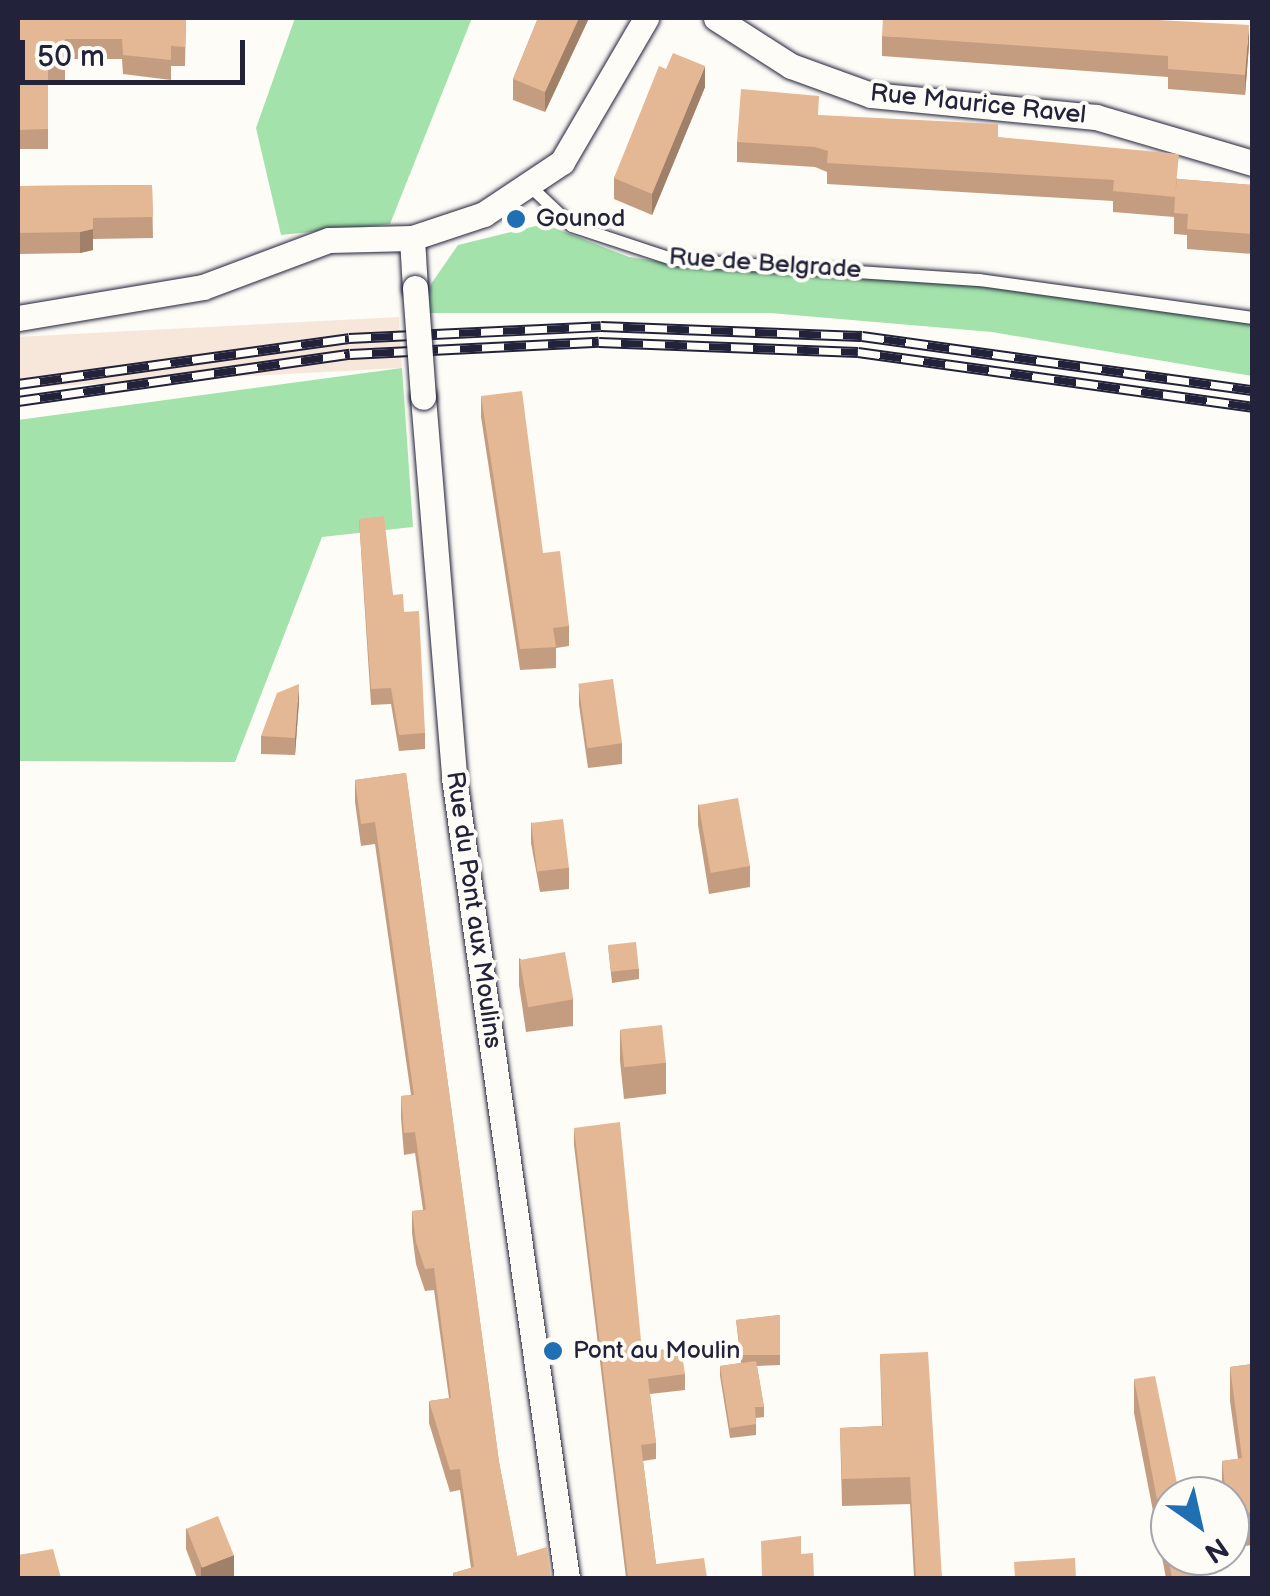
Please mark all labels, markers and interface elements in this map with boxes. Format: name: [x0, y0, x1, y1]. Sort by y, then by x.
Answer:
scale bar: [25, 20, 250, 82]
text: 50 m: [37, 39, 105, 75]
street label: Rue Maurice Ravel: [869, 79, 1087, 131]
place label: Gounod: [536, 204, 625, 234]
marker: Gounod: [505, 208, 527, 230]
street label: Rue de Belgrade: [668, 242, 862, 286]
street label: Rue du Pont aux Moulins: [439, 769, 507, 1051]
place label: Pont au Moulin: [573, 1336, 740, 1366]
marker: Pont au Moulin: [542, 1340, 564, 1362]
north arrow: [1150, 1476, 1250, 1576]
text: N: [1198, 1530, 1234, 1569]

